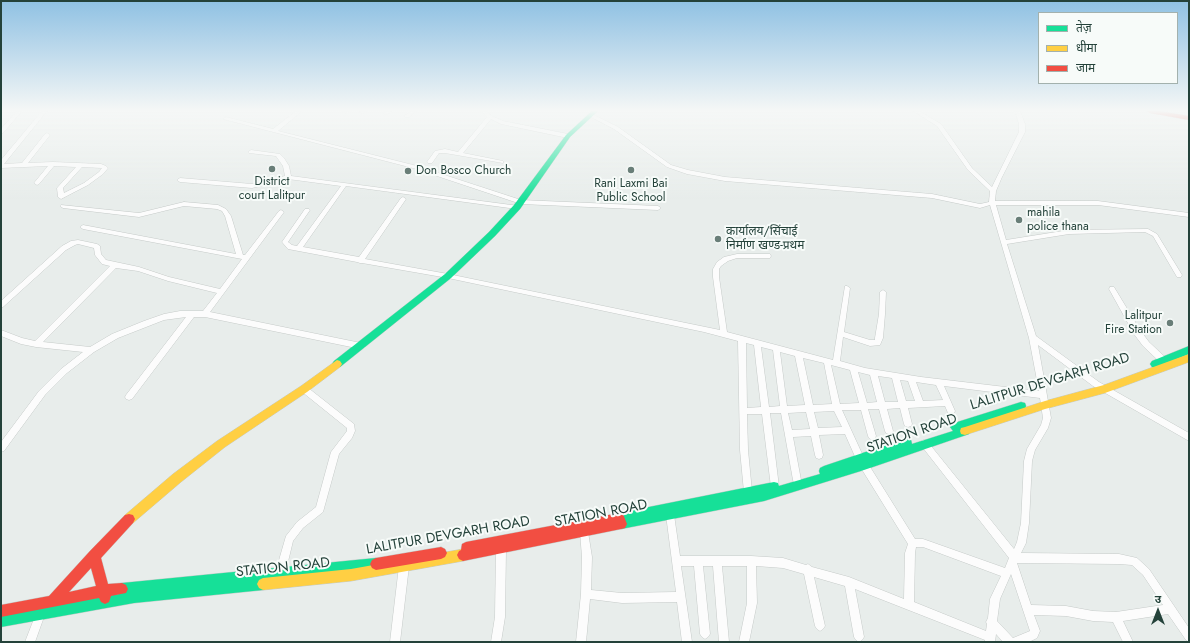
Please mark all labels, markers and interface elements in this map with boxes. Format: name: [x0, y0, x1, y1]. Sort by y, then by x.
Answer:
legend: [1038, 12, 1178, 84]
text: तेज़: [1076, 19, 1092, 37]
text: धीमा: [1076, 39, 1097, 57]
text: जाम: [1076, 59, 1095, 77]
marker: District court Lalitpur: [267, 164, 277, 174]
place label: Don Bosco Church: [416, 164, 511, 178]
marker: Rani Laxmi Bai Public School: [626, 165, 636, 175]
marker: Don Bosco Church: [403, 166, 413, 176]
place label: District court Lalitpur: [239, 175, 305, 203]
place label: Rani Laxmi Bai Public School: [594, 177, 668, 205]
place label: mahila police thana: [1027, 206, 1089, 234]
marker: mahila police thana: [1014, 215, 1024, 225]
place label: कार्यालय/सिंचाई निर्माण खण्ड-प्रथम: [726, 225, 804, 253]
marker: कार्यालय/सिंचाई निर्माण खण्ड-प्रथम: [713, 234, 723, 244]
place label: Lalitpur Fire Station: [1105, 309, 1162, 337]
marker: Lalitpur Fire Station: [1165, 318, 1175, 328]
street label: LALITPUR DEVGARH ROAD: [968, 350, 1132, 414]
street label: STATION ROAD: [865, 411, 959, 457]
street label: STATION ROAD: [553, 497, 649, 531]
street label: LALITPUR DEVGARH ROAD: [365, 513, 531, 559]
street label: STATION ROAD: [235, 555, 331, 581]
north arrow: [1138, 591, 1178, 631]
text: उ: [1155, 591, 1161, 607]

